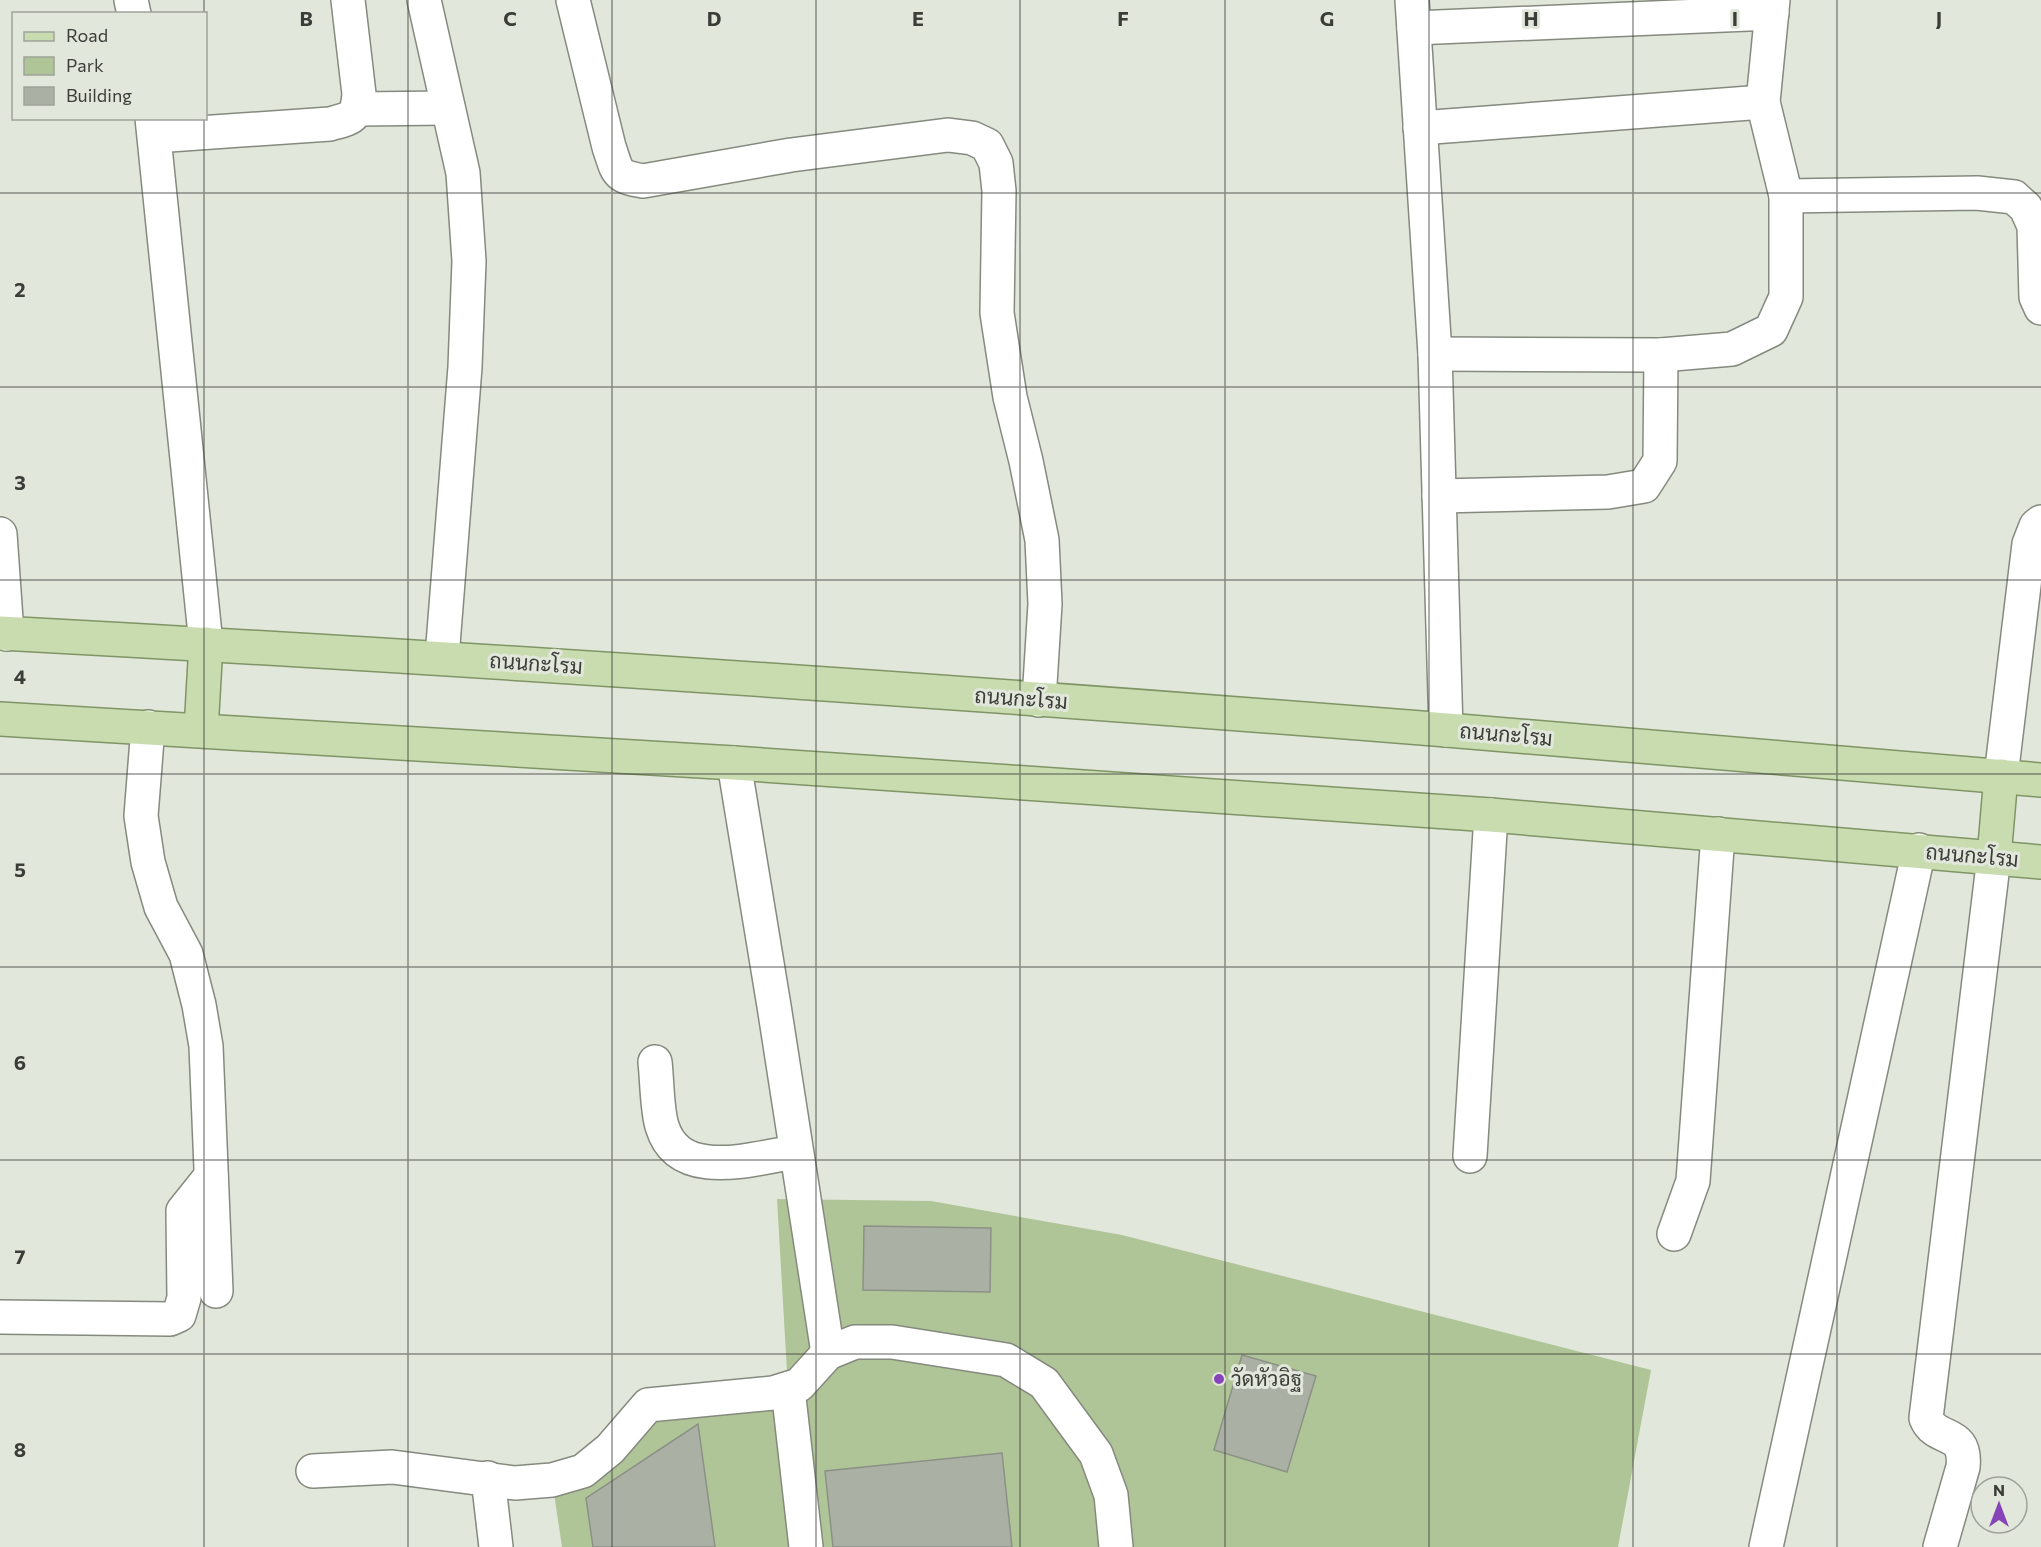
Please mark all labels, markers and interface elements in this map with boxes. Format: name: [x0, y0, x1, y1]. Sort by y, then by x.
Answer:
text: B: [299, 6, 313, 30]
text: C: [503, 6, 517, 30]
text: D: [707, 6, 721, 30]
text: E: [912, 6, 924, 30]
text: F: [1117, 6, 1129, 30]
text: G: [1320, 6, 1334, 30]
text: H: [1524, 6, 1539, 30]
text: I: [1732, 6, 1738, 30]
text: J: [1936, 6, 1942, 30]
legend: [12, 12, 207, 120]
text: Road: [66, 24, 108, 46]
text: Park: [66, 54, 104, 76]
text: Building: [66, 84, 132, 106]
text: 2: [14, 277, 26, 301]
text: 3: [14, 470, 26, 494]
street label: ถนนกะโรม: [489, 647, 584, 678]
text: 4: [14, 664, 26, 688]
street label: ถนนกะโรม: [974, 682, 1069, 713]
street label: ถนนกะโรม: [1459, 717, 1554, 750]
street label: ถนนกะโรม: [1925, 838, 2020, 871]
text: 5: [14, 857, 26, 881]
text: 6: [14, 1050, 26, 1074]
text: 7: [15, 1244, 26, 1268]
place label: วัดหัวอิฐ: [1231, 1365, 1302, 1392]
marker: วัดหัวอิฐ: [1212, 1372, 1226, 1386]
text: 8: [14, 1437, 26, 1461]
north arrow: [1969, 1475, 2029, 1535]
text: N: [1993, 1480, 2005, 1499]

